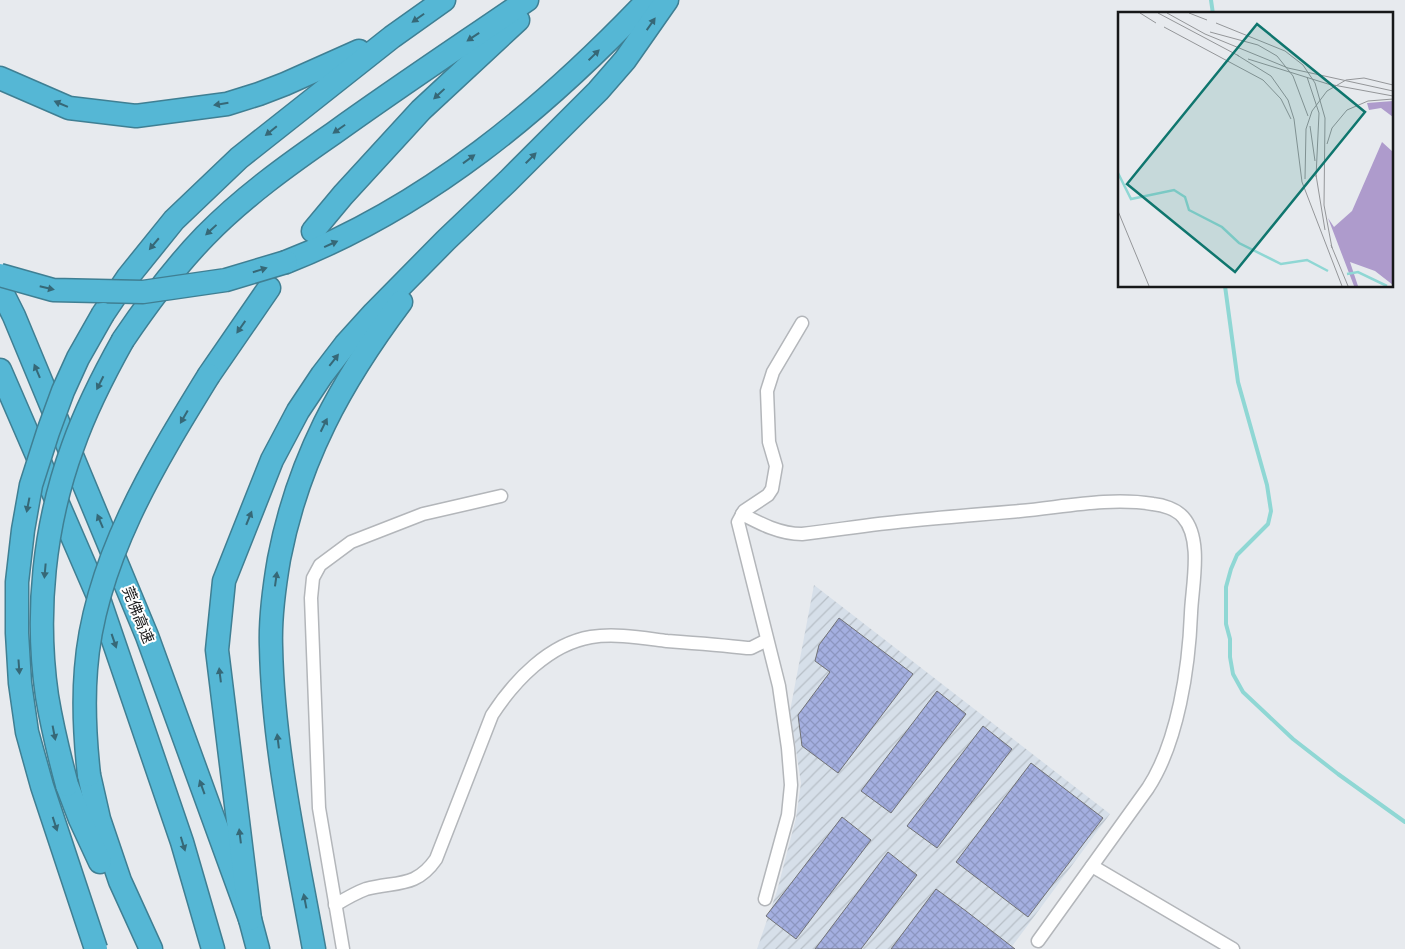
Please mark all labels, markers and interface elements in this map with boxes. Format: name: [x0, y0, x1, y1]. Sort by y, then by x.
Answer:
inset map: [1118, 12, 1392, 288]
one-way arrow: [411, 13, 425, 23]
one-way arrow: [646, 17, 656, 31]
one-way arrow: [466, 32, 479, 42]
one-way arrow: [588, 49, 600, 61]
one-way arrow: [433, 88, 445, 100]
one-way arrow: [53, 100, 68, 108]
one-way arrow: [213, 101, 229, 109]
one-way arrow: [332, 124, 346, 134]
one-way arrow: [265, 126, 278, 137]
one-way arrow: [525, 152, 537, 164]
one-way arrow: [462, 154, 476, 164]
one-way arrow: [206, 224, 218, 236]
one-way arrow: [149, 237, 160, 250]
one-way arrow: [324, 239, 338, 247]
one-way arrow: [252, 266, 267, 274]
one-way arrow: [39, 284, 55, 292]
one-way arrow: [236, 321, 246, 334]
one-way arrow: [328, 354, 339, 367]
one-way arrow: [33, 364, 41, 378]
one-way arrow: [96, 376, 104, 390]
one-way arrow: [180, 409, 188, 424]
one-way arrow: [320, 417, 328, 432]
one-way arrow: [23, 497, 31, 513]
one-way arrow: [245, 510, 253, 525]
one-way arrow: [95, 514, 103, 528]
one-way arrow: [41, 564, 49, 580]
one-way arrow: [272, 571, 280, 587]
street label: 莞佛高速: [117, 583, 159, 647]
one-way arrow: [110, 634, 118, 649]
one-way arrow: [15, 659, 23, 675]
one-way arrow: [216, 666, 224, 682]
one-way arrow: [50, 725, 58, 740]
one-way arrow: [274, 733, 282, 749]
one-way arrow: [198, 779, 206, 794]
one-way arrow: [52, 817, 59, 832]
one-way arrow: [236, 828, 244, 844]
one-way arrow: [179, 837, 187, 852]
one-way arrow: [301, 893, 309, 909]

